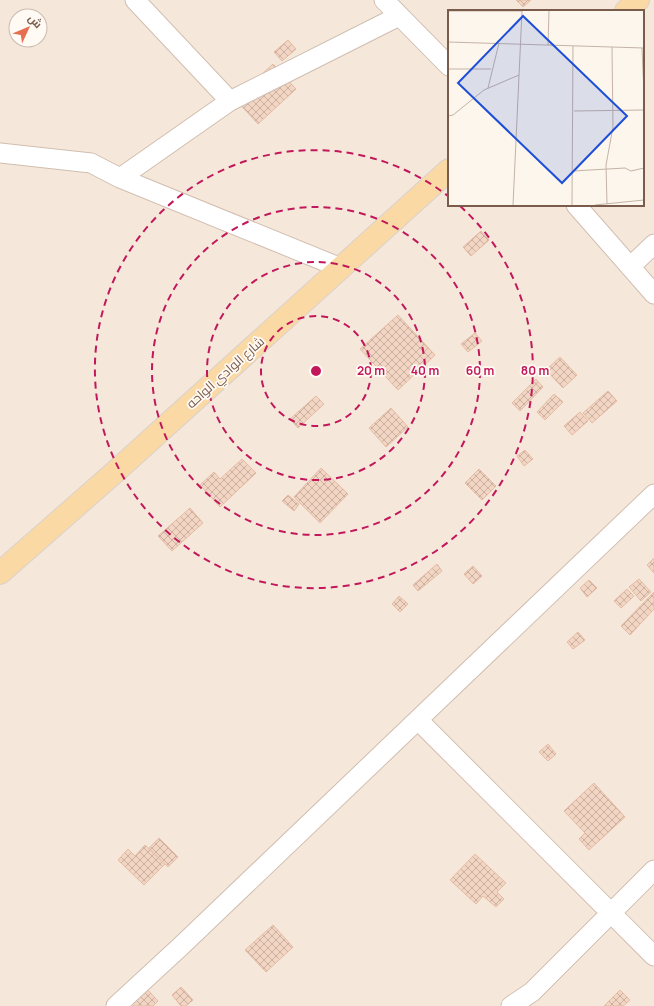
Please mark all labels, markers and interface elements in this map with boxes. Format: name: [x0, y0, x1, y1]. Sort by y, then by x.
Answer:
north arrow: [8, 8, 48, 48]
text: ش: [25, 10, 46, 31]
inset map: [448, 10, 644, 206]
street label: شارع الوادي الواحه: [182, 332, 269, 413]
text: 20 m: [357, 362, 385, 379]
text: 40 m: [411, 362, 439, 379]
text: 60 m: [466, 362, 494, 379]
text: 80 m: [521, 362, 549, 379]
centre of rings: [309, 364, 323, 378]

